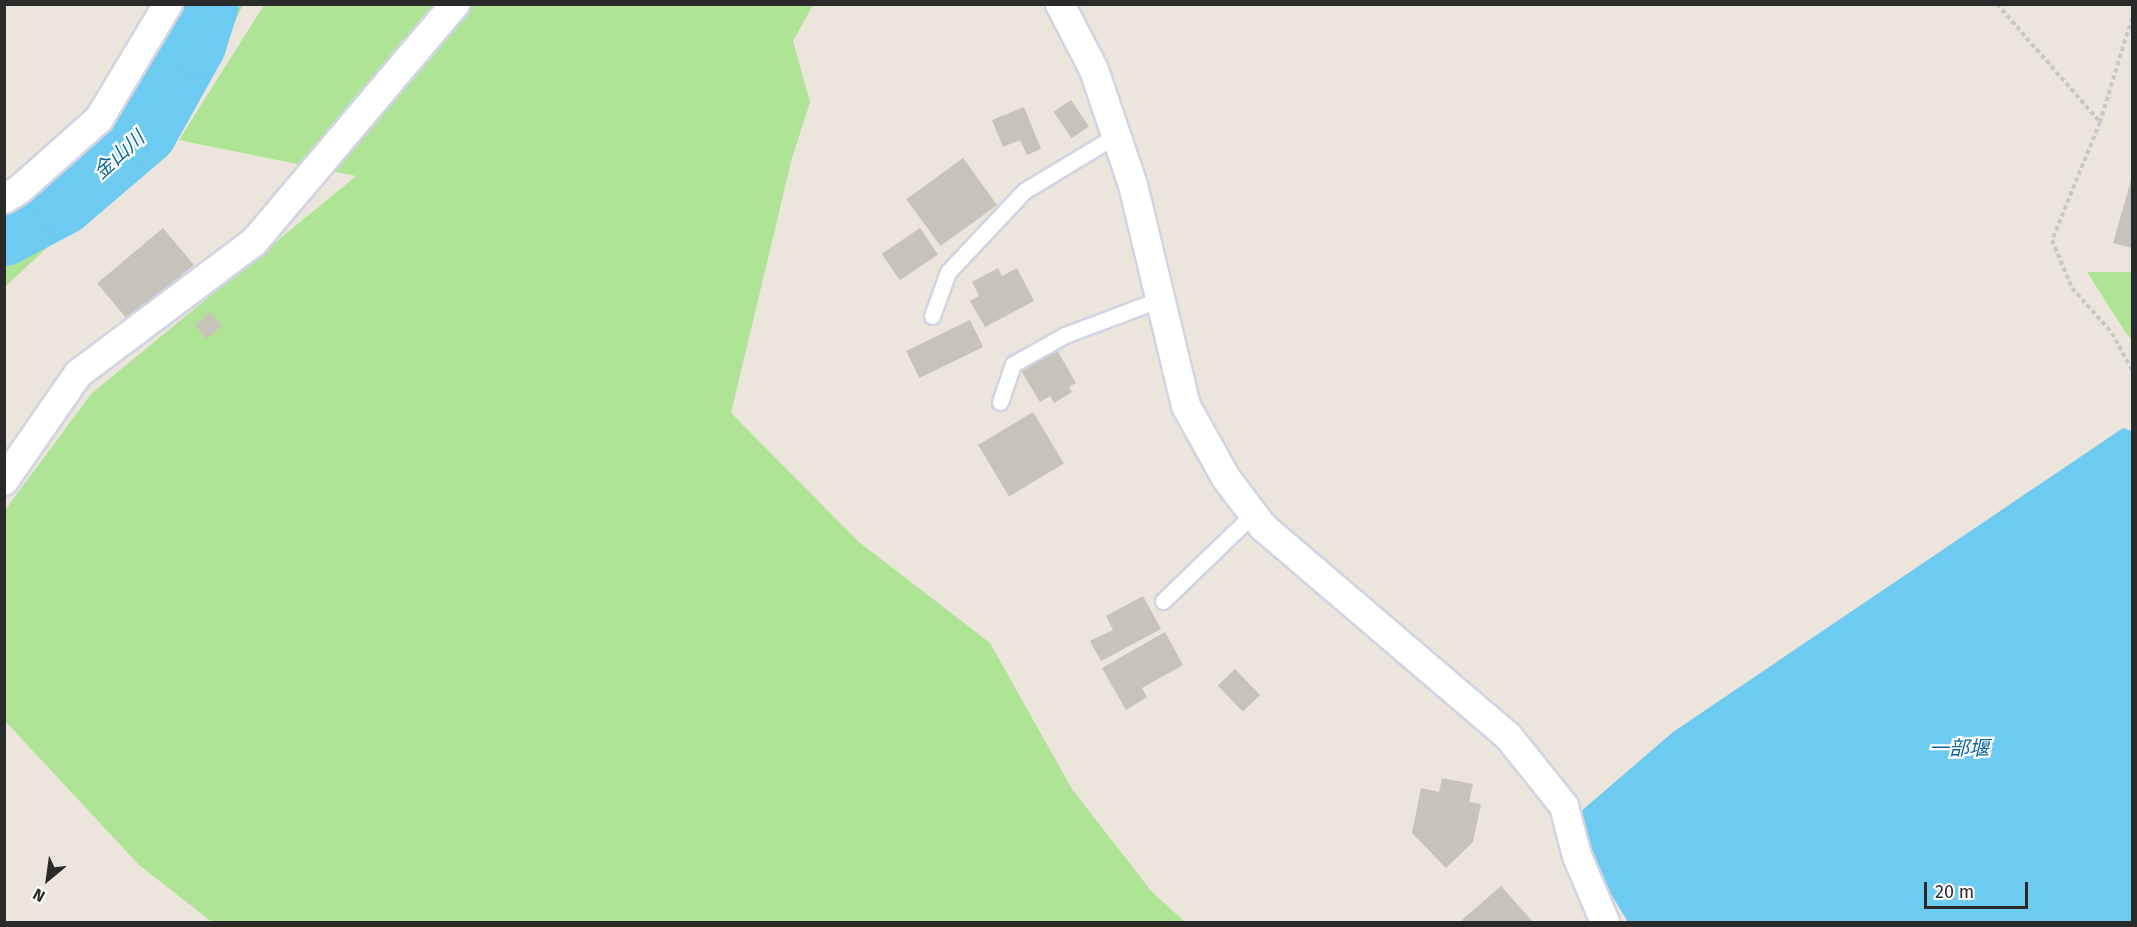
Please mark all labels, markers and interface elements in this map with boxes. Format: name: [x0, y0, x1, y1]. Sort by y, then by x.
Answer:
water label: 金山川: [89, 126, 149, 184]
water label: 一部堰: [1929, 736, 1989, 760]
north arrow: [18, 849, 78, 909]
scale bar: [1927, 870, 2030, 908]
text: 20 m: [1935, 881, 1974, 903]
text: N: [30, 884, 48, 906]

